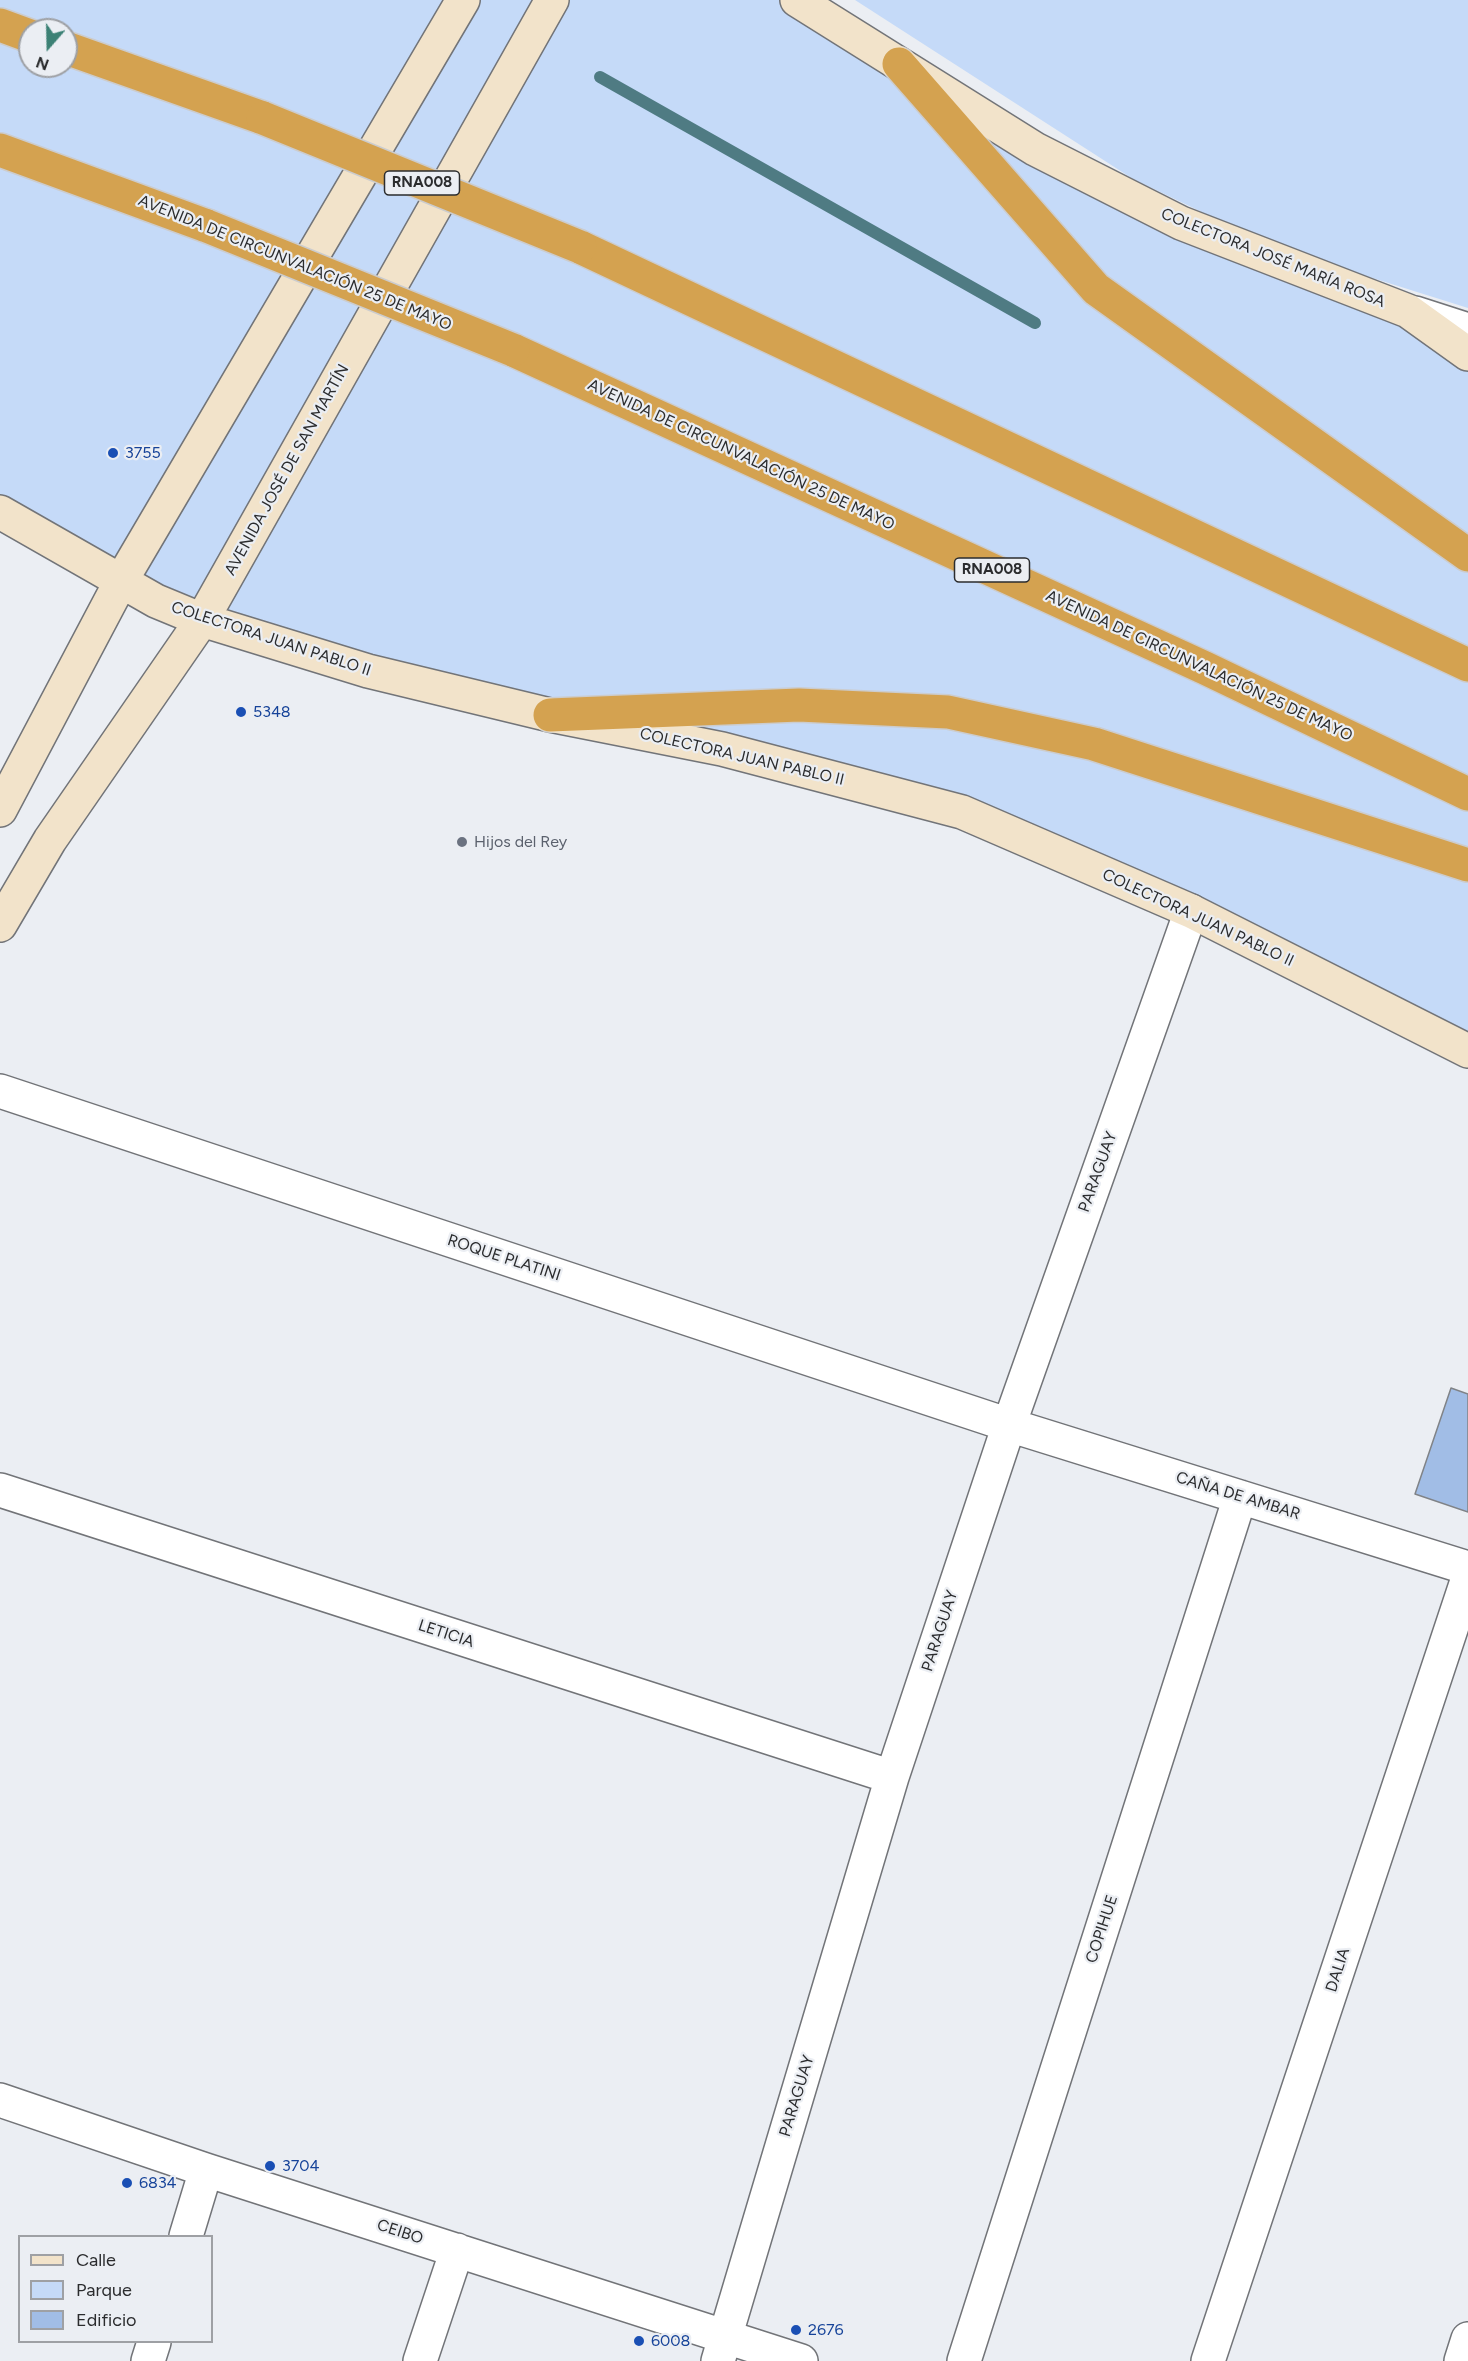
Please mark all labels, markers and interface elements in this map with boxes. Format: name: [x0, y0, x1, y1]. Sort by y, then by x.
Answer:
north arrow: [18, 18, 78, 78]
text: N: [33, 52, 51, 75]
road number: RNA008: [384, 171, 460, 195]
street label: AVENIDA DE CIRCUNVALACIÓN 25 DE MAYO: [136, 191, 454, 335]
street label: COLECTORA JOSÉ MARÍA ROSA: [1158, 204, 1388, 312]
street label: AVENIDA JOSÉ DE SAN MARTÍN: [221, 361, 353, 579]
street label: AVENIDA DE CIRCUNVALACIÓN 25 DE MAYO: [585, 375, 897, 535]
place label: 3755: [125, 443, 161, 463]
marker: 3755: [106, 446, 120, 460]
road number: RNA008: [954, 558, 1030, 582]
street label: AVENIDA DE CIRCUNVALACIÓN 25 DE MAYO: [1043, 586, 1355, 746]
street label: COLECTORA JUAN PABLO II: [169, 598, 373, 680]
place label: 5348: [253, 702, 291, 722]
marker: 5348: [234, 705, 248, 719]
street label: COLECTORA JUAN PABLO II: [638, 724, 846, 790]
place label: Hijos del Rey: [474, 832, 567, 852]
marker: Hijos del Rey: [455, 835, 469, 849]
street label: COLECTORA JUAN PABLO II: [1099, 865, 1297, 971]
street label: PARAGUAY: [1075, 1129, 1121, 1215]
street label: ROQUE PLATINI: [445, 1231, 563, 1285]
street label: CAÑA DE AMBAR: [1174, 1468, 1302, 1524]
street label: PARAGUAY: [918, 1588, 962, 1674]
street label: LETICIA: [416, 1616, 476, 1652]
street label: COPIHUE: [1082, 1893, 1122, 1965]
street label: DALIA: [1322, 1945, 1354, 1995]
street label: PARAGUAY: [775, 2053, 819, 2139]
place label: 3704: [282, 2156, 319, 2176]
marker: 3704: [263, 2159, 277, 2173]
place label: 6834: [139, 2173, 177, 2193]
marker: 6834: [120, 2176, 134, 2190]
street label: CEIBO: [374, 2216, 426, 2248]
legend: [18, 2235, 213, 2343]
text: Calle: [76, 2249, 116, 2271]
text: Parque: [76, 2279, 132, 2301]
text: Edificio: [76, 2309, 137, 2331]
place label: 2676: [808, 2320, 844, 2340]
marker: 2676: [789, 2323, 803, 2337]
place label: 6008: [651, 2331, 690, 2351]
marker: 6008: [632, 2334, 646, 2348]

